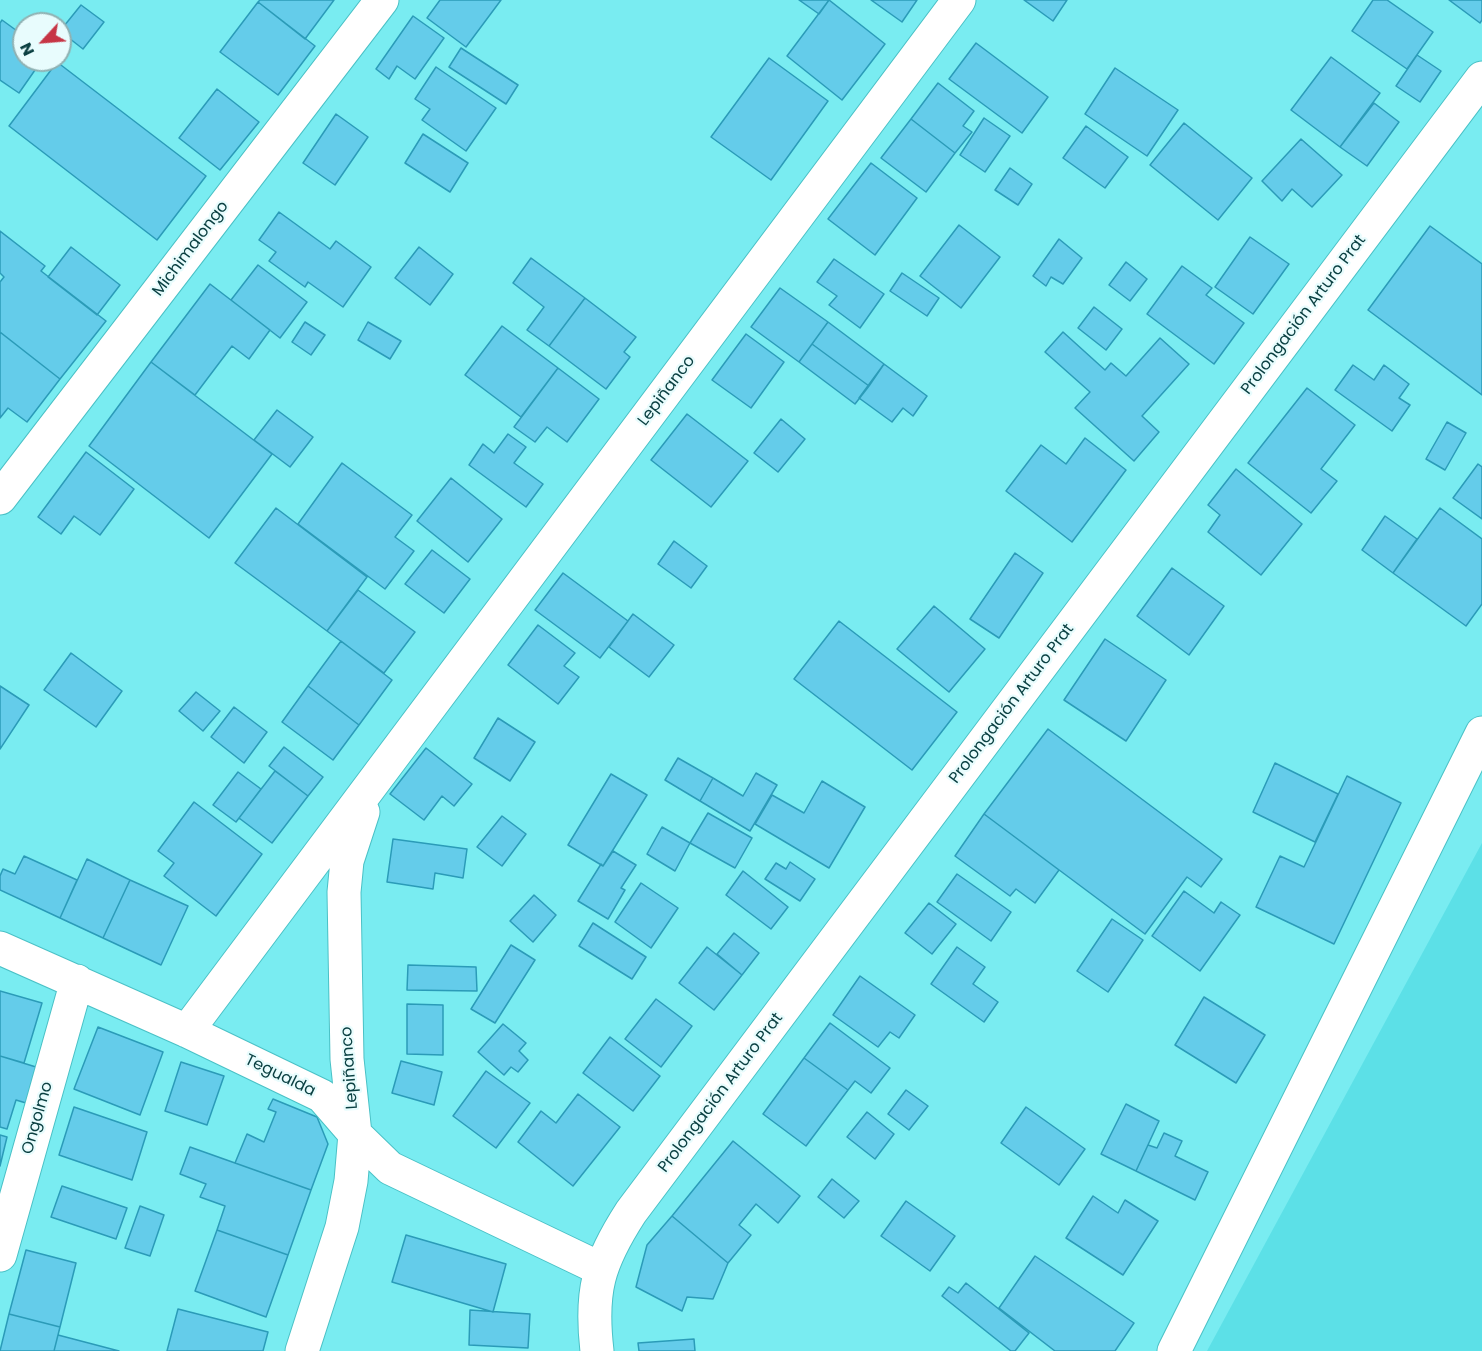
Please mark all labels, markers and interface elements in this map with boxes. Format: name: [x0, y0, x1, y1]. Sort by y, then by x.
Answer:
north arrow: [12, 12, 72, 72]
text: N: [14, 39, 40, 60]
street label: Michimalongo: [149, 198, 233, 300]
street label: Prolongación Arturo Prat: [1238, 231, 1370, 399]
street label: Lepiñanco: [634, 352, 700, 430]
street label: Prolongación Arturo Prat: [946, 620, 1078, 788]
street label: Prolongación Arturo Prat: [655, 1009, 787, 1177]
street label: Lepiñanco: [338, 1026, 362, 1110]
street label: Tegualda: [242, 1051, 318, 1101]
street label: Ongolmo: [19, 1080, 57, 1156]

